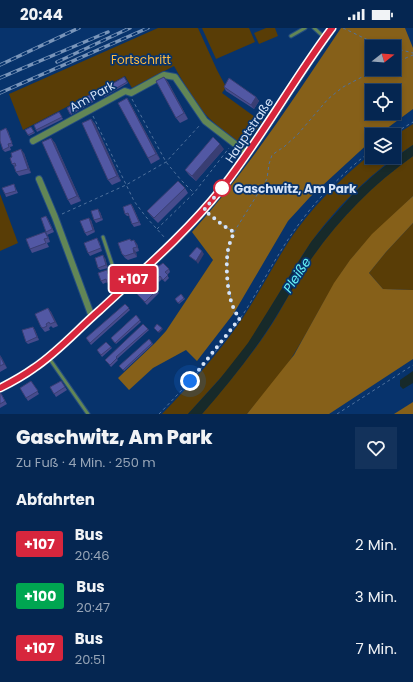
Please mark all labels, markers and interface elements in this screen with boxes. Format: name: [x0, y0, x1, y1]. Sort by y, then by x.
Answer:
text: 20:44: [20, 4, 63, 25]
north arrow: [365, 40, 401, 76]
map controls: [365, 40, 401, 164]
park label: Fortschritt: [111, 51, 171, 68]
street label: Am Park: [66, 76, 118, 115]
button: locate: [365, 84, 401, 120]
street label: Hauptstraße: [221, 94, 277, 166]
button: layers: [365, 128, 401, 164]
marker: Gaschwitz, Am Park: [213, 179, 231, 197]
place label: Gaschwitz, Am Park: [234, 180, 357, 197]
water label: Pleiße: [279, 254, 315, 296]
line badge: +107: [105, 266, 161, 292]
text: +107: [118, 269, 148, 289]
your location: [180, 371, 200, 391]
text: Gaschwitz, Am Park: [16, 424, 213, 451]
button: heart: [355, 427, 397, 469]
text: Zu Fuß · 4 Min. · 250 m: [16, 453, 156, 472]
text: Abfahrten: [16, 489, 95, 510]
text: Bus: [75, 524, 103, 545]
text: +107: [24, 534, 55, 554]
text: 2 Min.: [355, 534, 397, 555]
text: 20:46: [75, 546, 110, 565]
text: Bus: [76, 576, 105, 597]
text: +100: [24, 586, 56, 606]
text: 3 Min.: [355, 586, 397, 607]
text: 20:47: [76, 598, 110, 617]
text: Bus: [75, 628, 103, 649]
text: +107: [24, 638, 55, 658]
text: 7 Min.: [355, 638, 397, 659]
text: 20:51: [75, 650, 105, 669]

